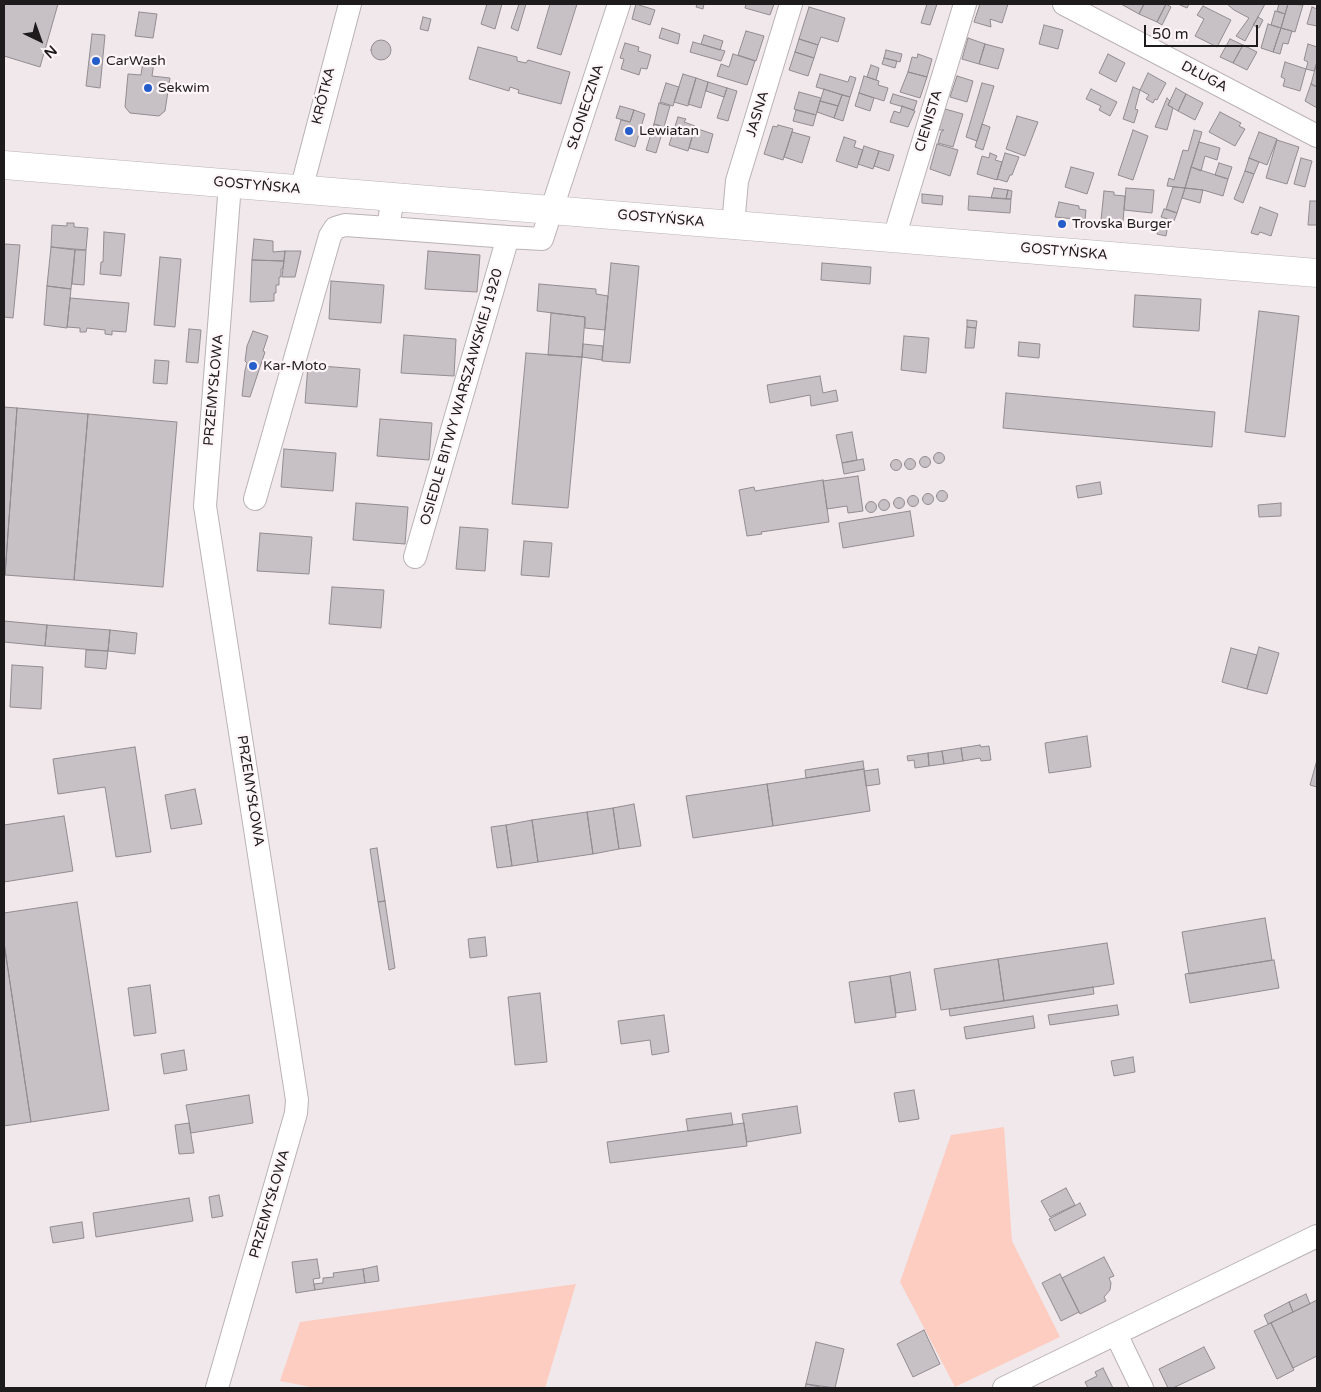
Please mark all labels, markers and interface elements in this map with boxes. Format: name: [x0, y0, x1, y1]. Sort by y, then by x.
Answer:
north arrow: [15, 15, 65, 65]
scale bar: [1146, 15, 1260, 47]
text: 50 m: [1152, 25, 1189, 43]
text: N: [41, 41, 60, 62]
place label: CarWash: [106, 53, 166, 69]
marker: CarWash: [90, 55, 102, 67]
street label: DŁUGA: [1178, 58, 1230, 96]
street label: SŁONECZNA: [564, 62, 608, 152]
street label: KRÓTKA: [309, 66, 339, 126]
place label: Sekwim: [158, 80, 210, 96]
marker: Sekwim: [142, 82, 154, 94]
street label: CIENISTA: [912, 88, 946, 154]
street label: JASNA: [743, 89, 773, 139]
place label: Lewiatan: [639, 123, 699, 139]
marker: Lewiatan: [623, 125, 635, 137]
street label: GOSTYŃSKA: [213, 174, 301, 198]
street label: GOSTYŃSKA: [617, 207, 705, 231]
place label: Trovska Burger: [1072, 216, 1172, 232]
marker: Trovska Burger: [1056, 218, 1068, 230]
street label: GOSTYŃSKA: [1020, 240, 1108, 264]
street label: OSIEDLE BITWY WARSZAWSKIEJ 1920: [417, 267, 507, 527]
street label: PRZEMYSŁOWA: [201, 333, 227, 447]
place label: Kar-Moto: [263, 358, 327, 374]
marker: Kar-Moto: [247, 360, 259, 372]
street label: PRZEMYSŁOWA: [233, 734, 267, 848]
street label: PRZEMYSŁOWA: [246, 1148, 294, 1260]

